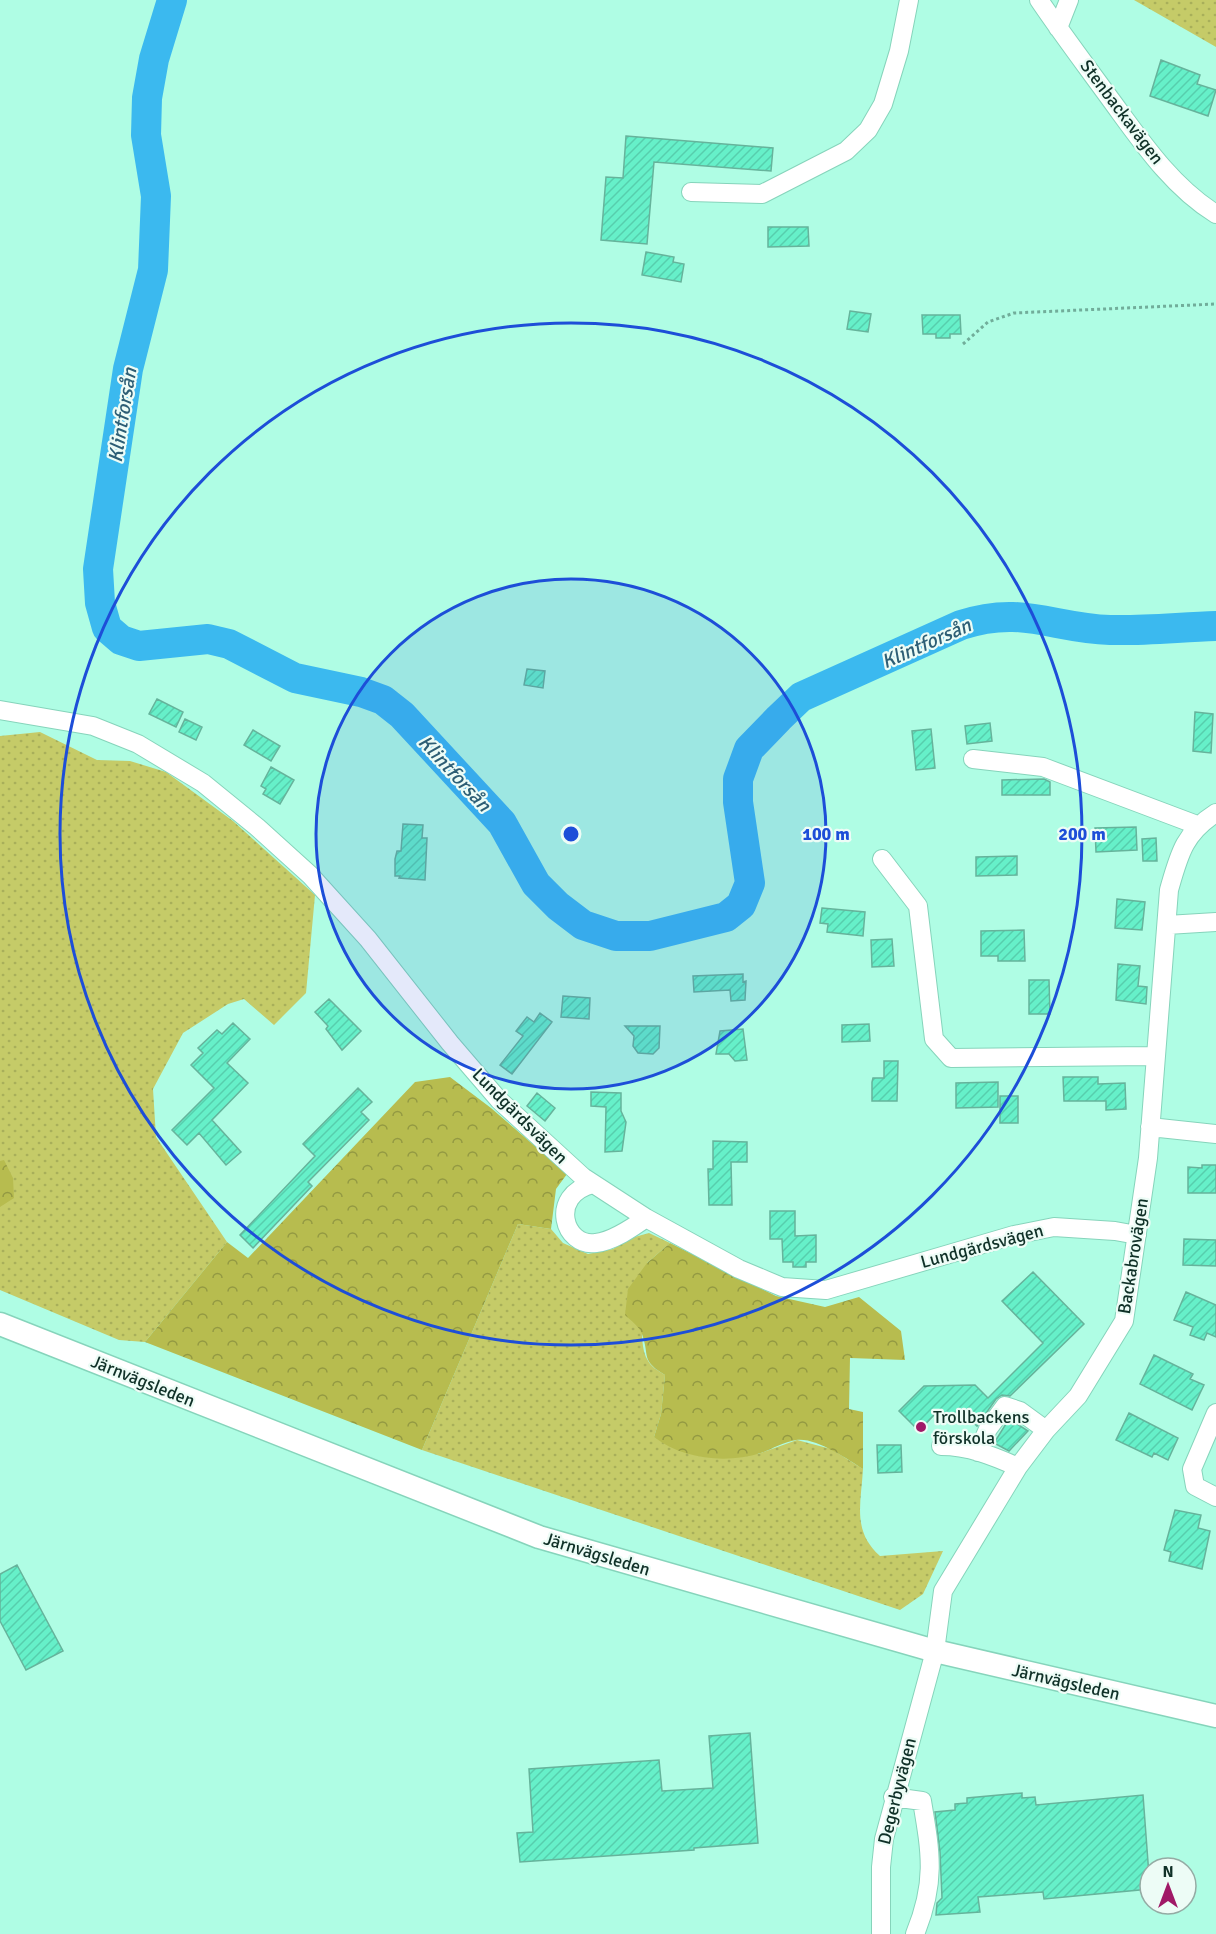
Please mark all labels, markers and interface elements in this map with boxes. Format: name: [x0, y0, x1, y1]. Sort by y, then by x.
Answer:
street label: Stenbackavägen: [1075, 55, 1169, 169]
water label: Klintforsån: [103, 365, 142, 464]
water label: Klintforsån: [878, 612, 976, 674]
water label: Klintforsån: [413, 730, 497, 818]
text: 100 m: [802, 823, 850, 845]
text: 200 m: [1058, 823, 1106, 845]
centre of rings: [561, 824, 581, 844]
street label: Lundgärdsvägen: [468, 1064, 572, 1168]
street label: Backabrovägen: [1113, 1196, 1153, 1316]
street label: Lundgärdsvägen: [918, 1219, 1046, 1273]
street label: Järnvägsleden: [88, 1350, 198, 1412]
place label: Trollbackens förskola: [933, 1406, 1030, 1449]
marker: Trollbackens förskola: [914, 1420, 928, 1434]
street label: Järnvägsleden: [541, 1527, 653, 1581]
street label: Järnvägsleden: [1010, 1659, 1122, 1705]
street label: Degerbyvägen: [873, 1735, 921, 1847]
north arrow: [1138, 1856, 1198, 1916]
text: N: [1162, 1862, 1174, 1882]

